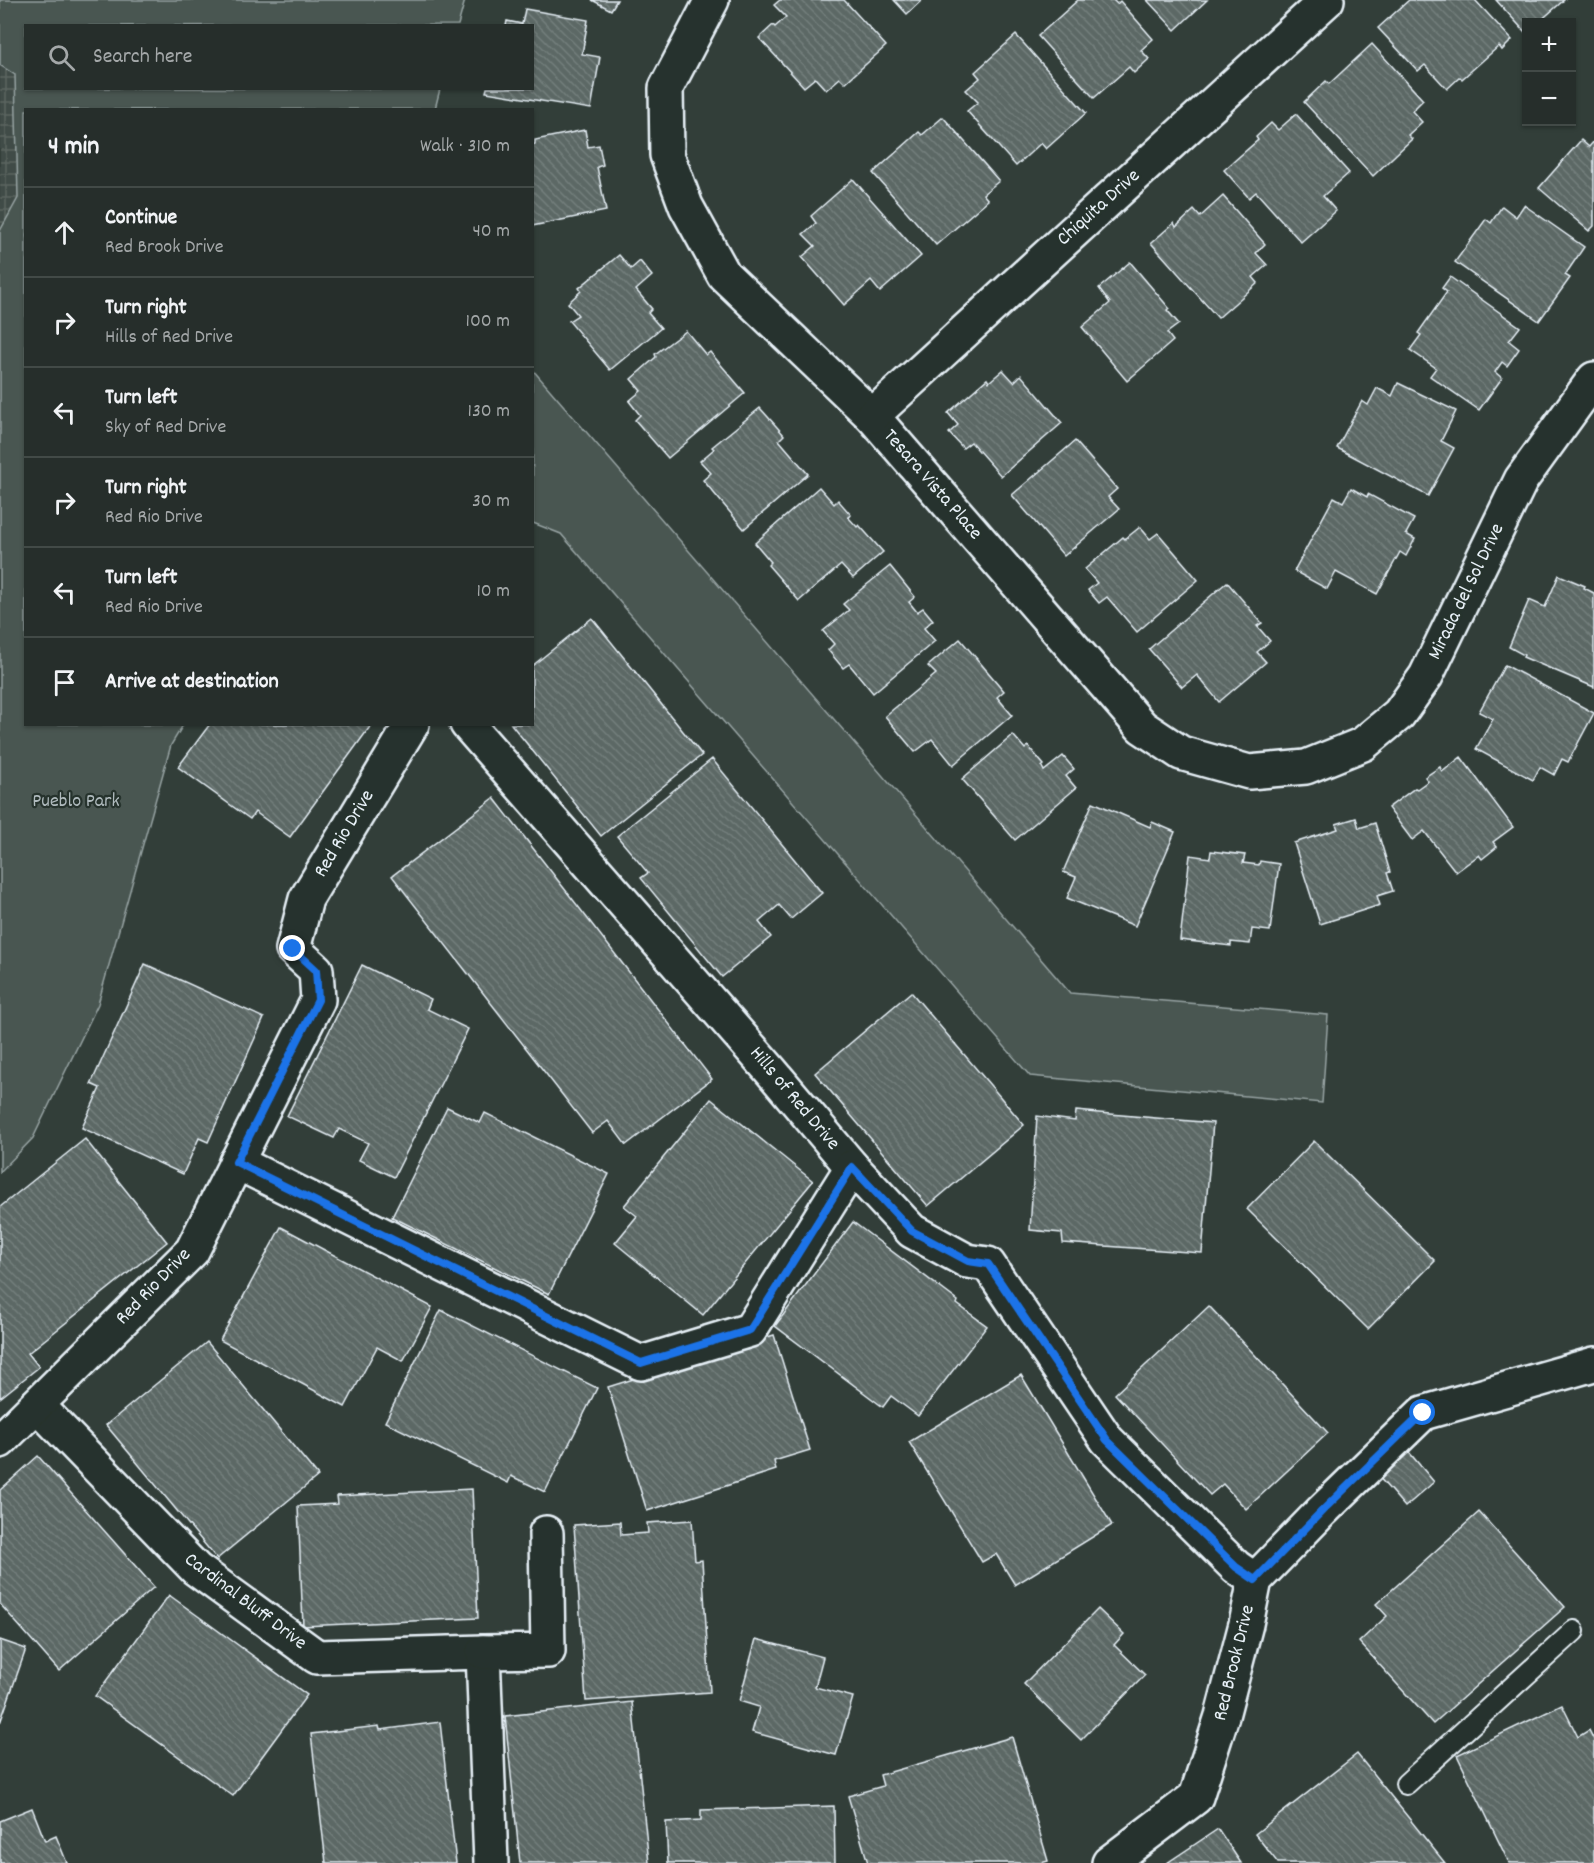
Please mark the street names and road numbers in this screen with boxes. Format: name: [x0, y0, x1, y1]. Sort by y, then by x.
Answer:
street label: Chiquita Drive: [1051, 163, 1147, 253]
street label: Tesara Vista Place: [876, 423, 988, 547]
street label: Mirada del Sol Drive: [1422, 519, 1512, 665]
street label: Red Rio Drive: [308, 785, 382, 883]
street label: Hills of Red Drive: [742, 1041, 846, 1157]
street label: Red Rio Drive: [110, 1242, 198, 1332]
street label: Cardinal Bluff Drive: [178, 1547, 312, 1658]
street label: Red Brook Drive: [1207, 1602, 1263, 1724]

